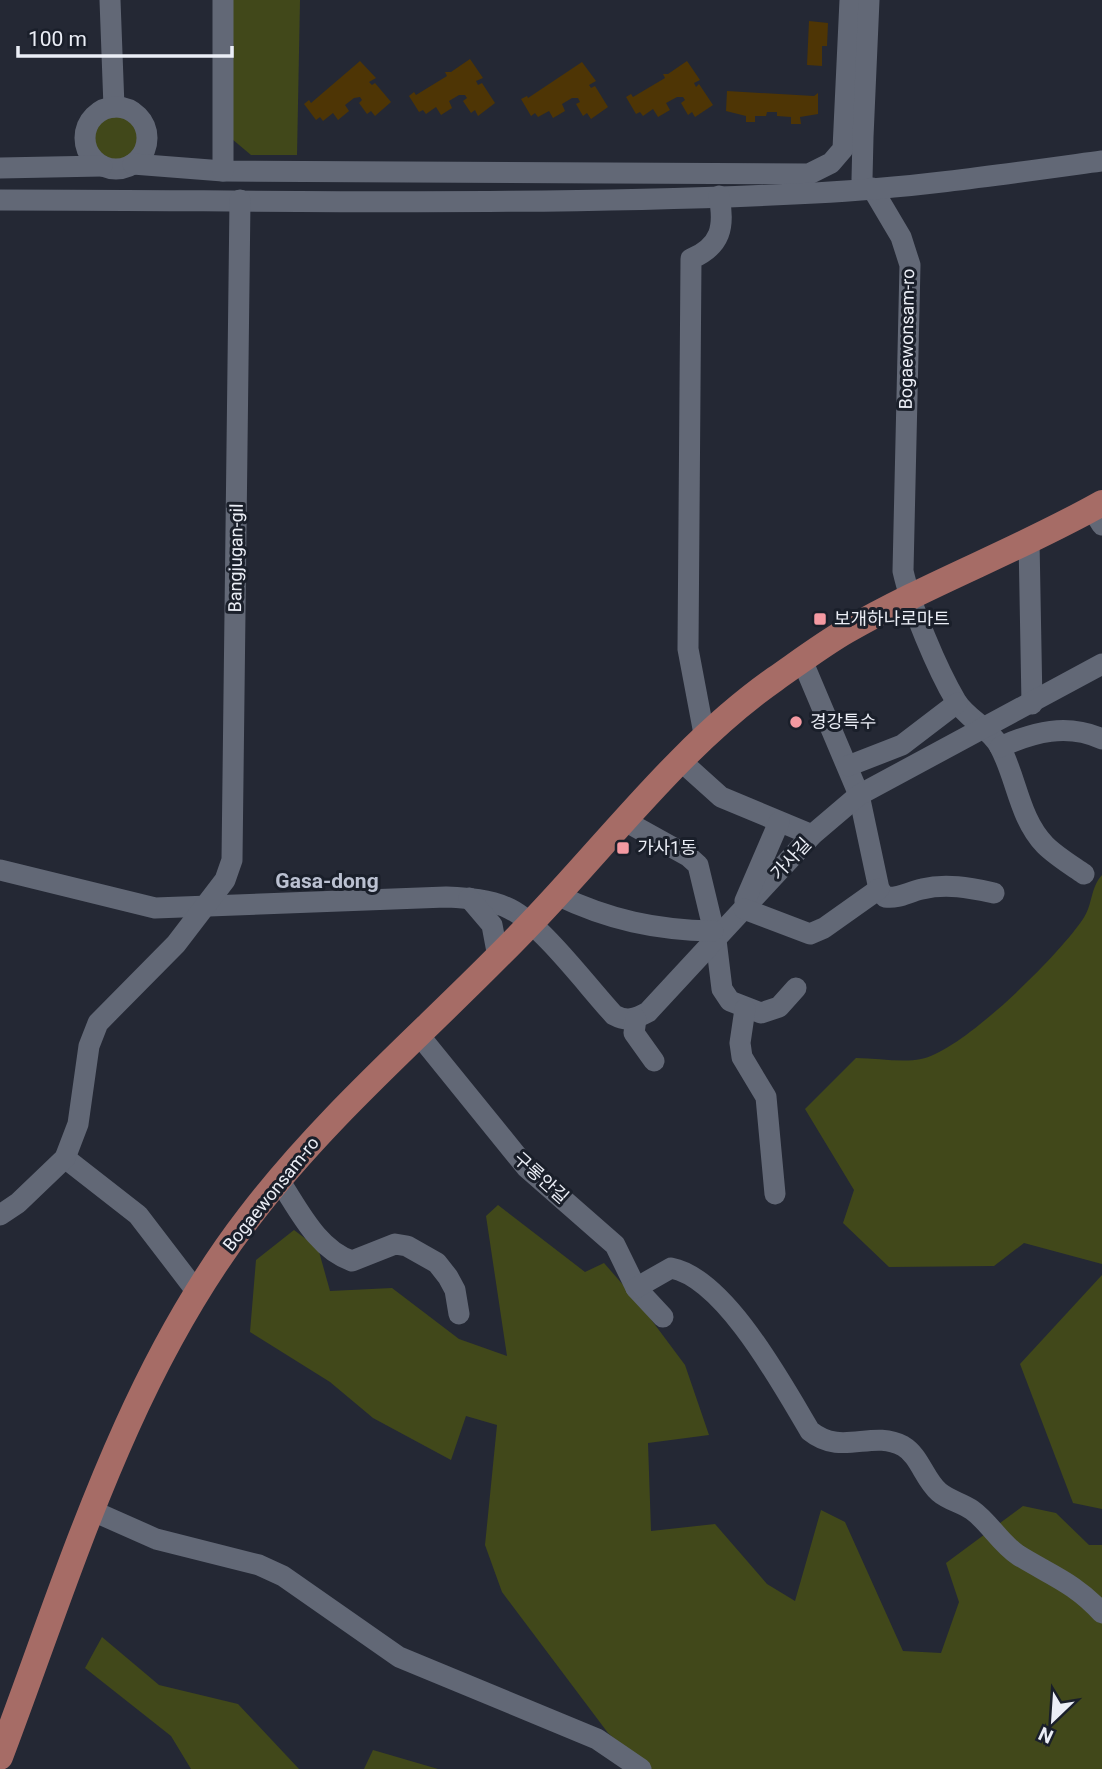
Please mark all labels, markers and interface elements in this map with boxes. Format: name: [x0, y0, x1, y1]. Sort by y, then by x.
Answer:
scale bar: [18, 14, 231, 58]
text: 100 m: [28, 27, 87, 51]
street label: Bogaewonsam-ro: [895, 268, 918, 410]
street label: Bangjugan-gil: [224, 503, 247, 613]
place label: 보개하나로마트: [834, 608, 950, 629]
marker: 보개하나로마트: [812, 611, 828, 627]
place label: 경강특수: [810, 711, 876, 732]
marker: 경강특수: [788, 714, 804, 730]
street label: 가사길: [766, 833, 815, 884]
place label: 가사1동: [637, 837, 697, 858]
marker: 가사1동: [615, 840, 631, 856]
district label: Gasa-dong: [275, 869, 379, 893]
street label: Bogaewonsam-ro: [218, 1132, 323, 1255]
street label: 구롱안길: [510, 1148, 573, 1208]
north arrow: [1018, 1685, 1088, 1755]
text: N: [1035, 1722, 1057, 1748]

